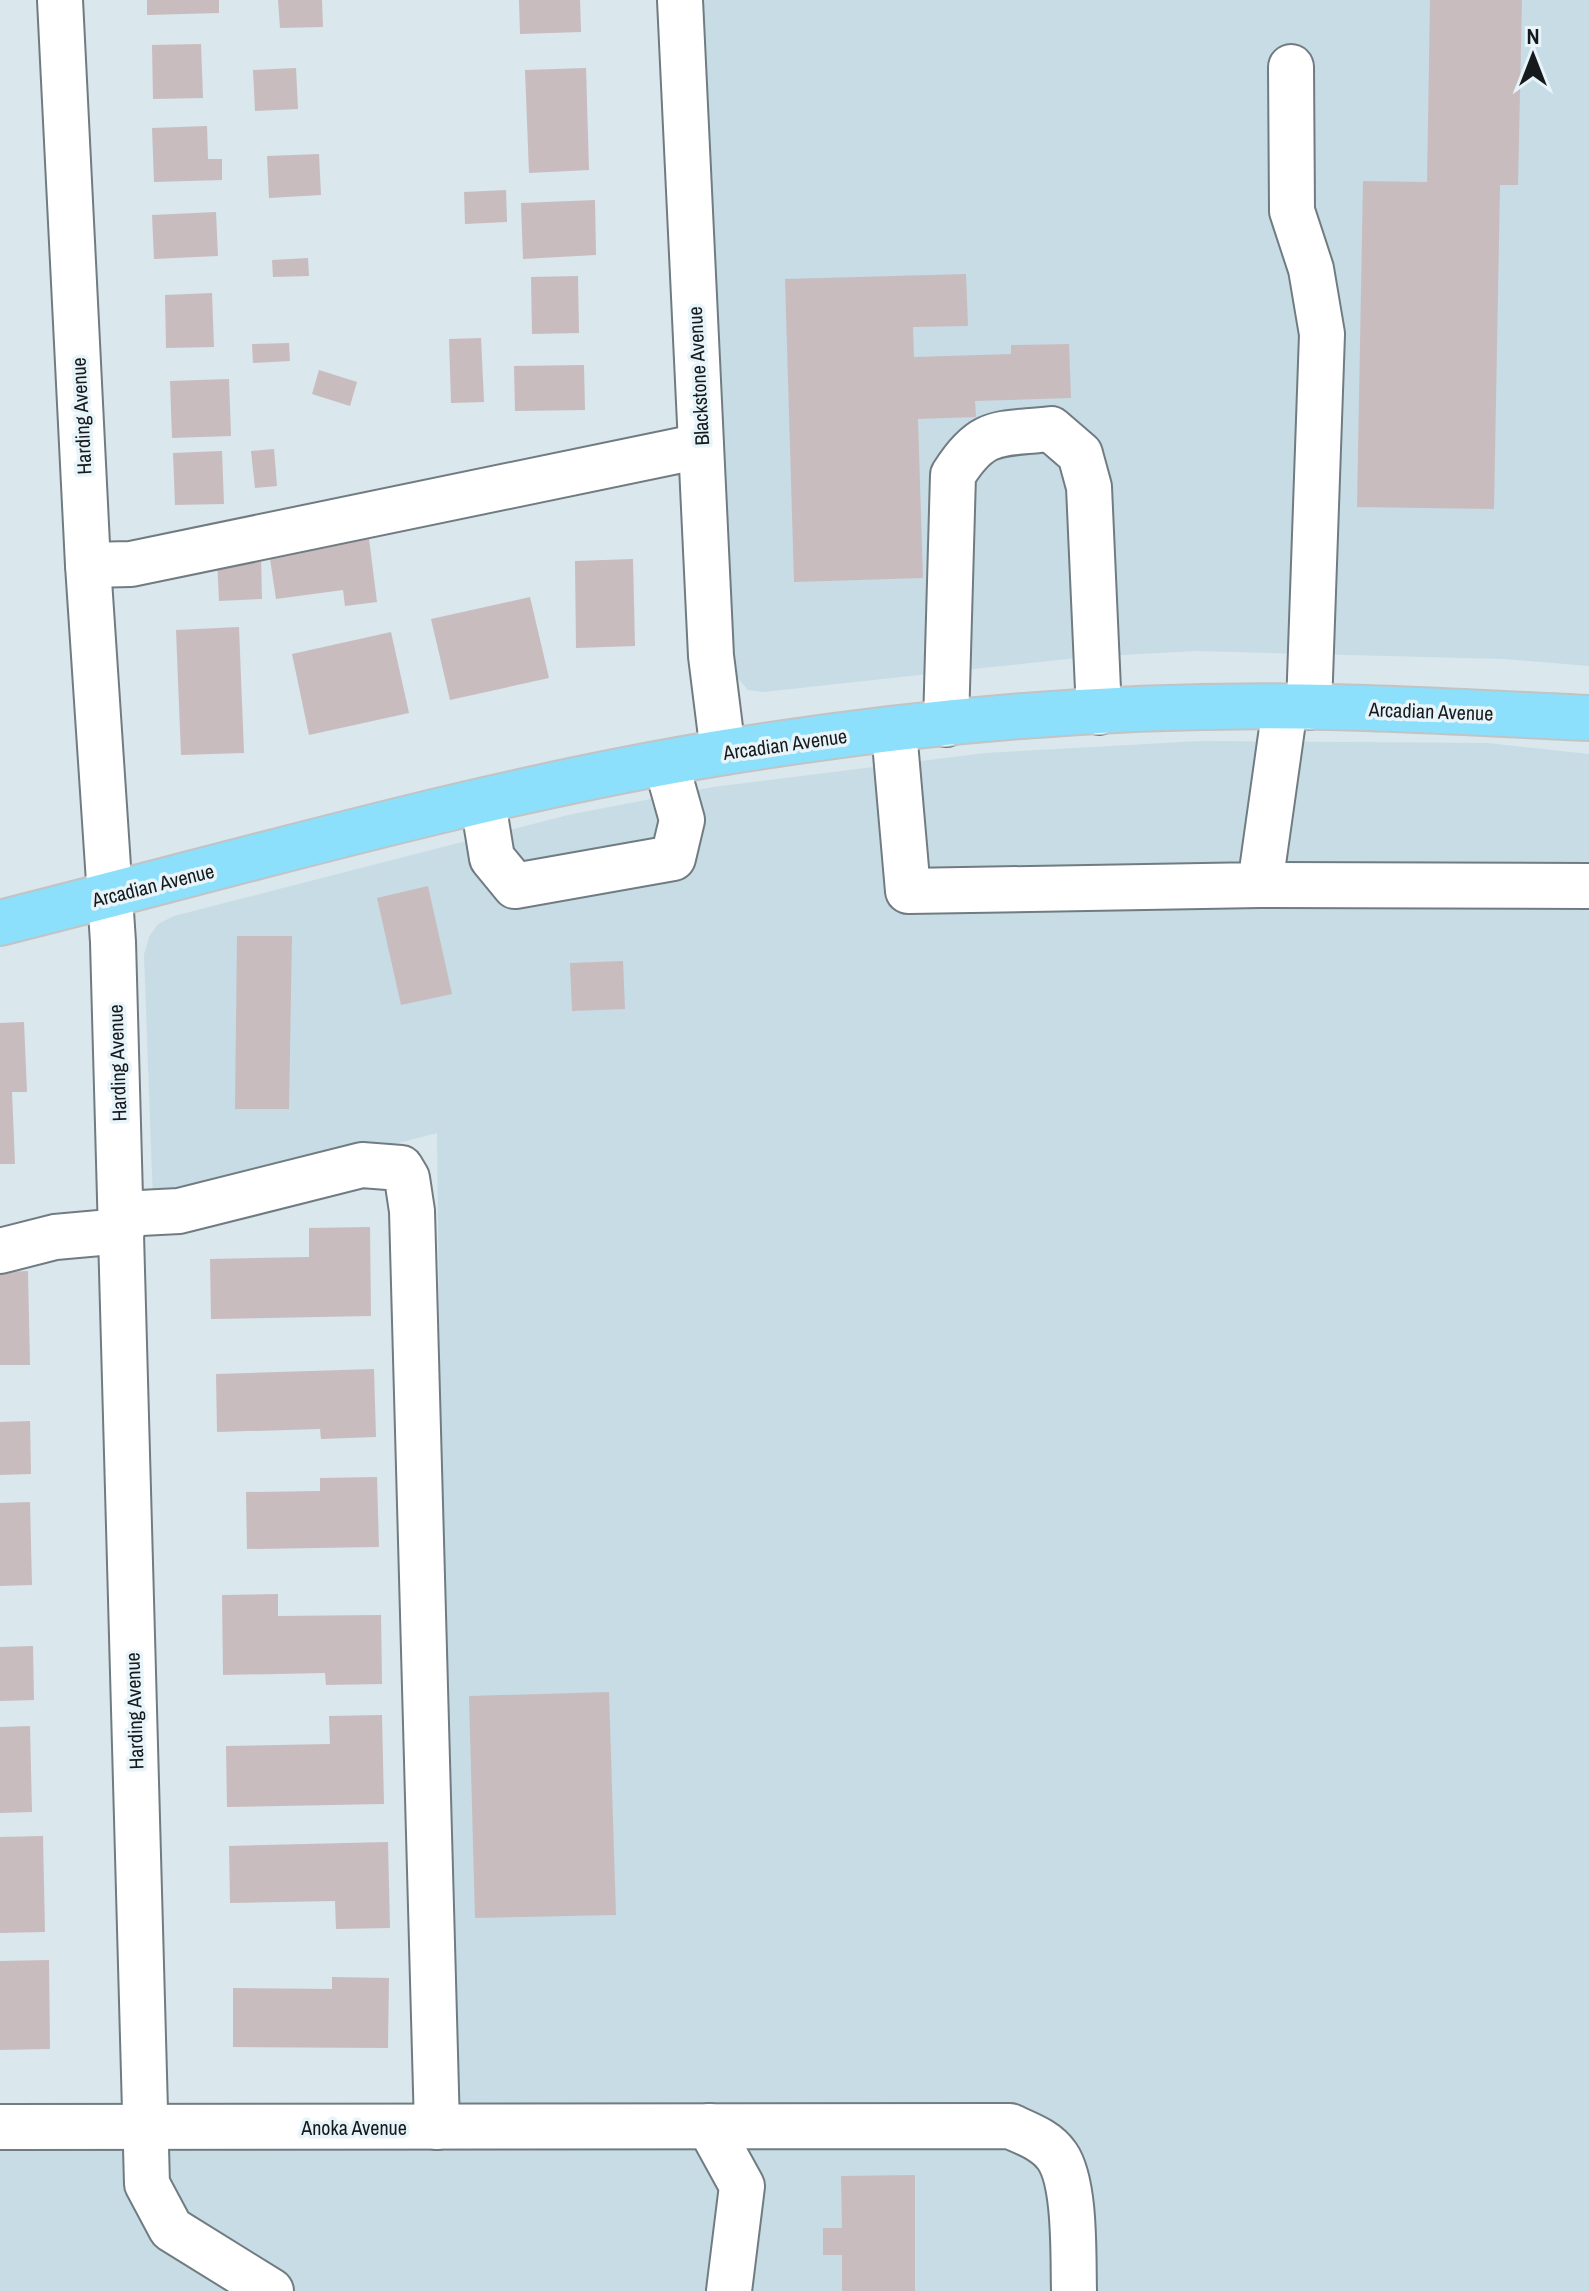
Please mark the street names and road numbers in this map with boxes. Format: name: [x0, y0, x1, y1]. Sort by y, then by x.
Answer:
street label: Blackstone Avenue: [681, 306, 715, 446]
street label: Harding Avenue: [64, 357, 98, 475]
street label: Arcadian Avenue: [1367, 695, 1494, 727]
street label: Arcadian Avenue: [720, 722, 849, 766]
street label: Arcadian Avenue: [88, 857, 217, 913]
street label: Harding Avenue: [101, 1004, 133, 1122]
street label: Harding Avenue: [118, 1652, 150, 1770]
street label: Anoka Avenue: [300, 2114, 407, 2141]

